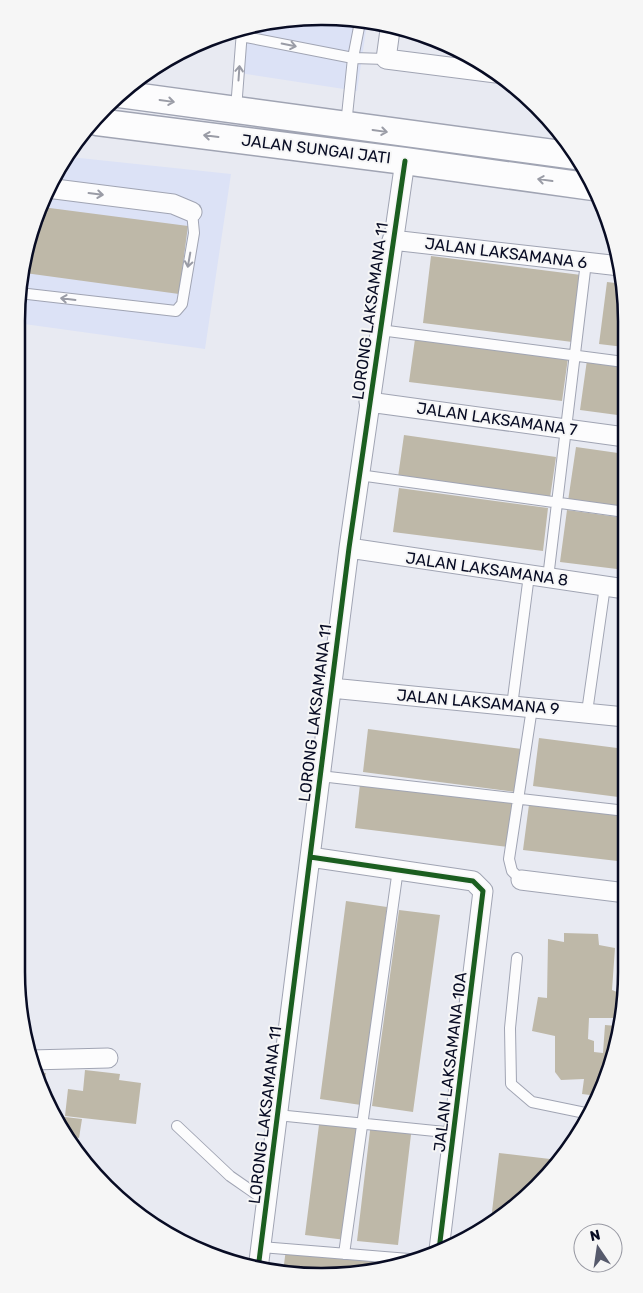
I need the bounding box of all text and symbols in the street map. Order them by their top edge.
one-way arrow [281,41,297,51]
one-way arrow [234,65,243,81]
one-way arrow [159,96,175,106]
one-way arrow [372,126,388,136]
street label: JALAN SUNGAI JATI [240,130,392,168]
one-way arrow [203,131,219,141]
one-way arrow [537,175,553,185]
one-way arrow [87,189,103,199]
street label: LORONG LAKSAMANA 11 [348,221,392,401]
street label: JALAN LAKSAMANA 6 [424,234,589,272]
one-way arrow [184,252,194,268]
one-way arrow [61,294,77,304]
street label: JALAN LAKSAMANA 7 [415,398,579,440]
street label: JALAN LAKSAMANA 8 [404,548,570,590]
street label: LORONG LAKSAMANA 11 [295,623,335,803]
street label: JALAN LAKSAMANA 9 [396,685,560,719]
street label: JALAN LAKSAMANA 10A [430,970,471,1153]
street label: LORONG LAKSAMANA 11 [245,1025,285,1205]
north arrow [573,1223,623,1273]
text: N [588,1226,602,1245]

